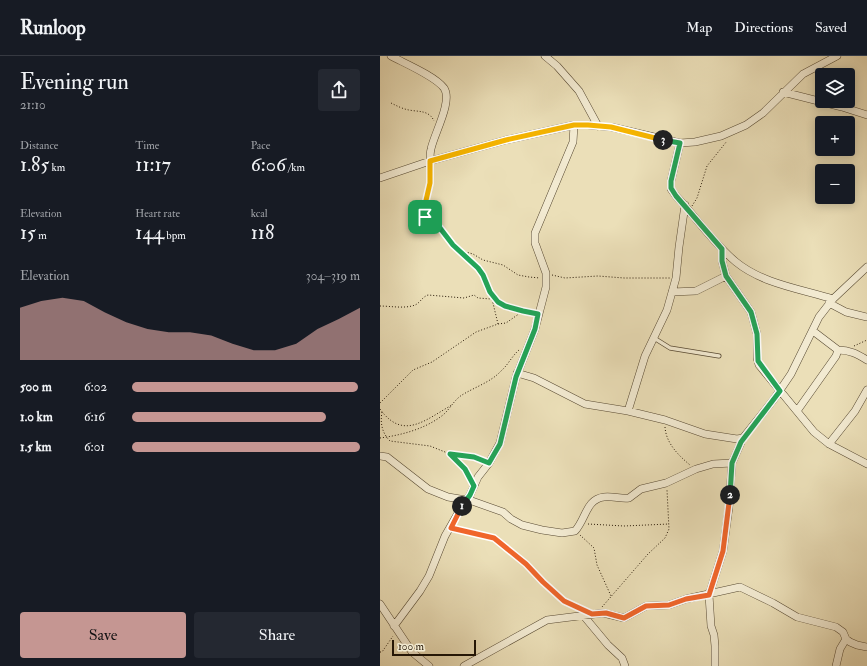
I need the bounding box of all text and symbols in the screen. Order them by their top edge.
text: Runloop [20,16,86,40]
text: Map [686,19,712,36]
text: Directions [734,19,793,36]
text: Saved [815,19,847,36]
text: Evening run [20,68,129,96]
map controls [815,68,855,204]
button: layers [815,68,855,108]
button: share [318,69,360,111]
text: 21:10 [20,97,46,113]
button: + [815,116,855,156]
pin: 3 [653,130,673,150]
text: 3 [661,133,665,146]
text: Distance [20,139,58,152]
text: Time [135,139,159,152]
text: Pace [251,139,270,152]
text: 1.85 [20,152,49,177]
text: 11:17 [135,152,171,177]
text: 6:06 [251,152,286,177]
text: km [49,161,65,174]
text: /km [286,161,305,174]
button: − [815,164,855,204]
pin [408,200,442,234]
icon: arrive [414,206,436,228]
text: Elevation [20,207,62,220]
text: Heart rate [135,207,180,220]
text: kcal [251,207,268,220]
text: 15 [20,220,36,245]
text: 144 [135,220,164,245]
text: 118 [251,220,274,245]
text: m [36,229,47,242]
text: bpm [164,229,186,242]
text: Elevation [20,268,70,284]
text: 304–319 m [306,268,360,284]
text: 500 m [20,379,52,395]
text: 6:02 [84,379,107,395]
text: 1.0 km [20,409,53,425]
text: 6:16 [84,409,105,425]
text: 1.5 km [20,439,52,455]
text: 6:01 [84,439,105,455]
pin: 2 [720,485,740,505]
text: 2 [727,488,733,501]
pin: 1 [452,496,472,516]
text: 1 [460,499,464,512]
button: Save [20,612,186,658]
button: Share [194,612,360,658]
scale bar [392,638,476,657]
text: 100 m [398,640,424,653]

